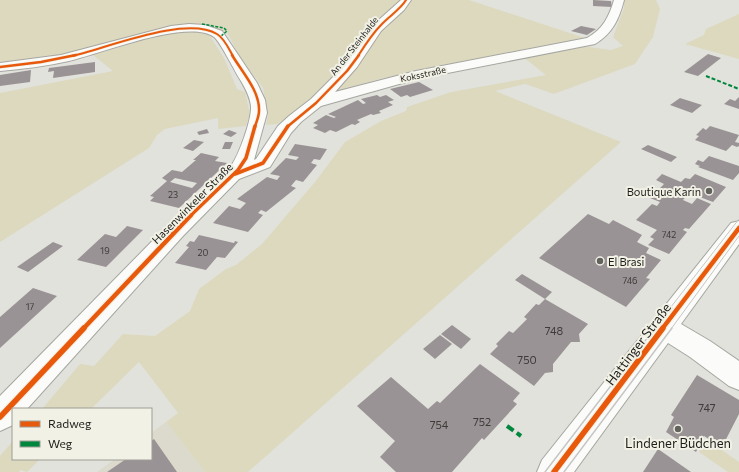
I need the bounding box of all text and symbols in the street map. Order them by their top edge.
street label: An der Steinhalde [328,14,380,78]
street label: Koksstraße [399,64,447,84]
street label: Hasenwinkeler Straße [149,160,235,246]
place label: Boutique Karin [627,185,701,198]
marker: Boutique Karin [704,186,714,196]
house number: 23 [168,189,178,200]
house number: 742 [662,229,676,240]
house number: 19 [100,245,110,256]
house number: 20 [198,247,209,258]
place label: El Brasi [608,255,645,268]
marker: El Brasi [595,256,605,266]
house number: 746 [622,275,638,286]
street label: Hattinger Straße [602,300,674,388]
house number: 17 [26,301,35,312]
house number: 748 [545,324,564,337]
house number: 750 [517,353,537,366]
house number: 747 [698,401,716,414]
legend [12,408,152,460]
house number: 752 [473,415,491,428]
text: Radweg [48,416,92,430]
house number: 754 [430,418,449,431]
marker: Lindener Büdchen [673,424,683,434]
place label: Lindener Büdchen [625,435,731,451]
text: Weg [48,436,73,450]

